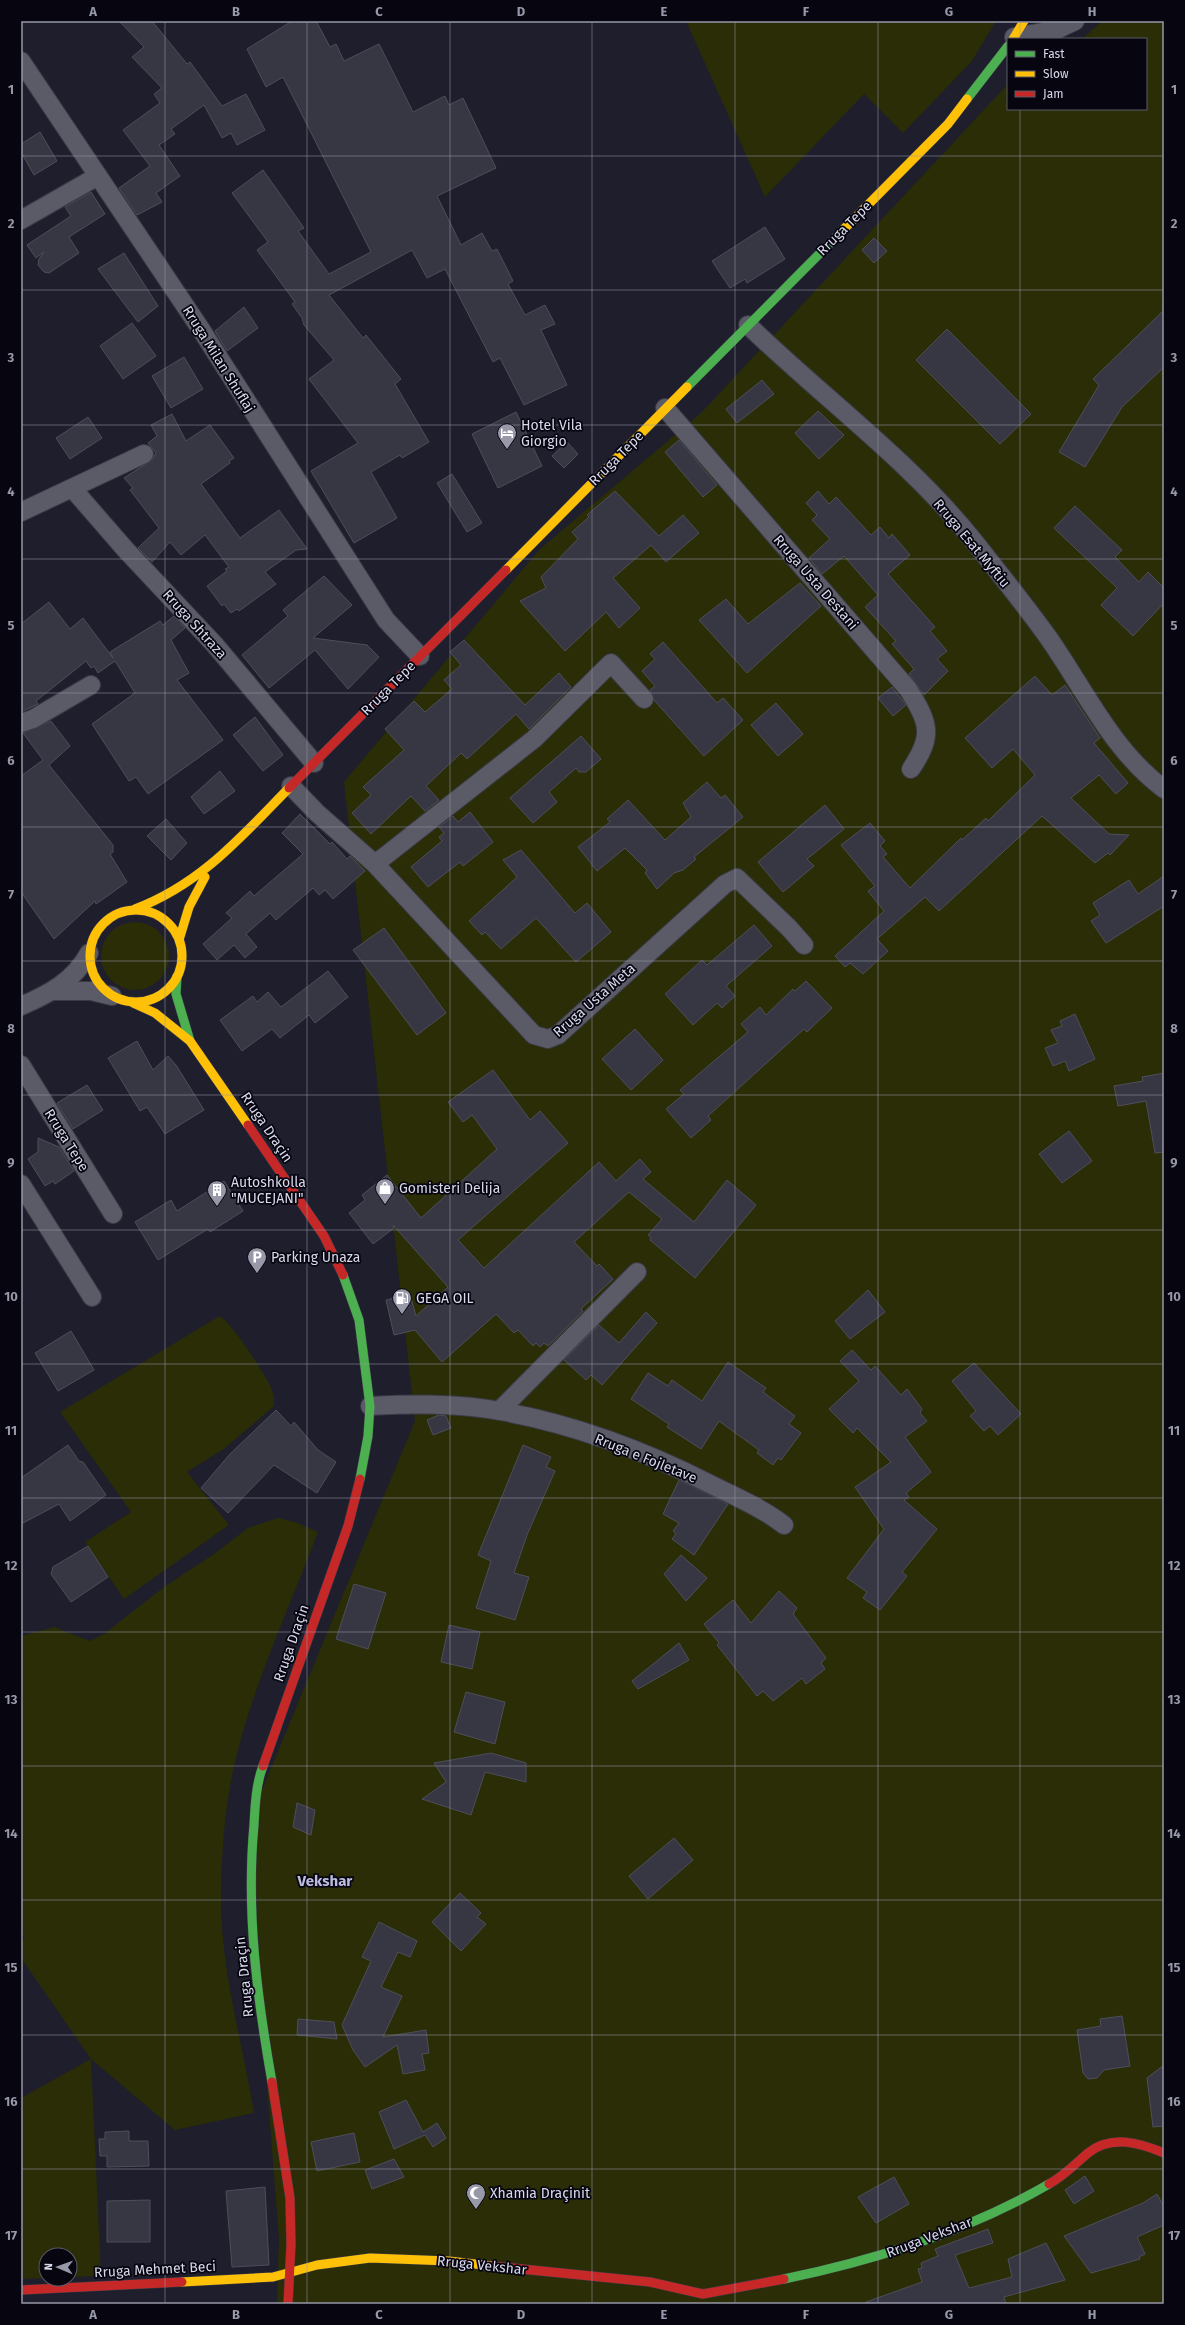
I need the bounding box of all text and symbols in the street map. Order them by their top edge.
text: A [88,4,97,19]
text: B [232,4,240,19]
text: C [375,4,383,19]
text: D [517,4,526,19]
text: E [661,4,668,19]
text: F [803,4,810,19]
text: G [945,4,953,19]
text: H [1088,4,1096,19]
legend [1007,38,1147,110]
text: Fast [1043,47,1065,61]
text: Slow [1043,67,1069,81]
text: 1 [8,82,14,97]
text: 1 [1171,82,1177,97]
text: Jam [1043,87,1063,101]
street label: Rruga Tepe [813,197,875,259]
text: 2 [8,216,15,231]
text: 2 [1171,216,1178,231]
street label: Rruga Milan Shuflaj [179,303,258,416]
text: 3 [7,350,15,365]
text: 3 [1170,350,1178,365]
place label: Hotel Vila Giorgio [521,417,582,450]
hotel icon: Hotel Vila Giorgio [496,422,518,450]
street label: Rruga Tepe [585,427,647,489]
text: 4 [7,484,15,499]
text: 4 [1170,484,1178,499]
street label: Rruga Esat Myftiu [930,496,1014,591]
street label: Rruga Usta Destani [770,531,861,633]
street label: Rruga Shtraza [159,586,230,662]
text: 5 [8,618,15,633]
text: 5 [1171,618,1178,633]
street label: Rruga Tepe [357,657,419,719]
text: 6 [7,753,15,768]
text: 6 [1170,753,1178,768]
text: 7 [8,887,14,902]
text: 7 [1171,887,1177,902]
street label: Rruga Usta Meta [550,960,639,1041]
text: 8 [7,1021,15,1036]
text: 8 [1170,1021,1178,1036]
street label: Rruga Draçin [237,1089,296,1166]
street label: Rruga Tepe [41,1106,92,1175]
text: 9 [7,1155,15,1170]
text: 9 [1170,1155,1178,1170]
place label: Autoshkolla "MUCEJANI" [231,1174,306,1207]
shop icon: Gomisteri Delija [374,1177,396,1205]
building icon: Autoshkolla "MUCEJANI" [206,1179,228,1207]
place label: Gomisteri Delija [399,1180,500,1197]
parking icon: Parking Unaza [246,1246,268,1274]
place label: Parking Unaza [271,1249,360,1266]
fuel station icon: GEGA OIL [391,1287,413,1315]
text: 10 [4,1289,18,1304]
text: 10 [1167,1289,1181,1304]
place label: GEGA OIL [416,1290,474,1307]
text: 11 [5,1423,17,1438]
text: 11 [1168,1423,1180,1438]
street label: Rruga e Fojletave [592,1430,699,1487]
text: 12 [5,1558,18,1573]
text: 12 [1168,1558,1181,1573]
street label: Rruga Draçin [270,1602,313,1684]
text: 13 [5,1692,18,1707]
text: 13 [1168,1692,1181,1707]
text: 14 [4,1826,18,1841]
text: 14 [1167,1826,1181,1841]
district label: Vekshar [297,1872,353,1890]
street label: Rruga Draçin [232,1936,257,2018]
text: 15 [4,1960,18,1975]
text: 15 [1167,1960,1181,1975]
text: 16 [4,2094,18,2109]
text: 16 [1167,2094,1181,2109]
mosque icon: Xhamia Draçinit [465,2182,487,2210]
place label: Xhamia Draçinit [490,2185,591,2202]
street label: Rruga Vekshar [884,2213,975,2262]
text: 17 [5,2228,17,2243]
text: 17 [1168,2228,1180,2243]
north arrow [38,2247,78,2287]
street label: Rruga Vekshar [436,2252,528,2279]
street label: Rruga Mehmet Beci [94,2258,217,2281]
text: N [42,2263,55,2271]
text: A [88,2307,97,2322]
text: B [232,2307,240,2322]
text: C [375,2307,383,2322]
text: D [517,2307,526,2322]
text: E [661,2307,668,2322]
text: F [803,2307,810,2322]
text: G [945,2307,953,2322]
text: H [1088,2307,1096,2322]

